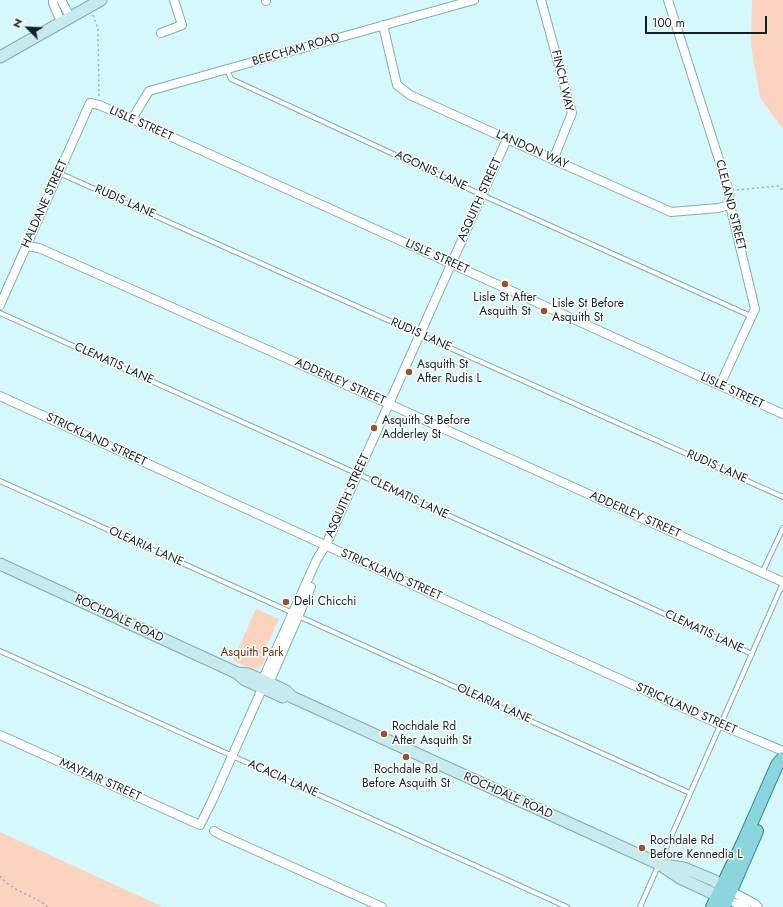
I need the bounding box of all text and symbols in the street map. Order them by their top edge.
north arrow [8,8,48,48]
scale bar [647,8,769,34]
text: 100 m [652,14,685,32]
text: N [8,16,26,30]
street label: BEECHAM ROAD [251,31,341,69]
street label: FINCH WAY [548,49,576,113]
street label: LISLE STREET [107,104,175,144]
street label: LANDON WAY [493,128,571,172]
street label: AGONIS LANE [392,148,470,194]
street label: ASQUITH STREET [455,156,505,244]
street label: HALDANE STREET [19,158,71,250]
street label: CLELAND STREET [712,158,748,252]
street label: RUDIS LANE [92,182,158,222]
street label: LISLE STREET [403,237,471,277]
marker: Lisle St After Asquith St [500,279,510,289]
place label: Lisle St After Asquith St [473,291,537,319]
place label: Lisle St Before Asquith St [552,297,624,325]
marker: Lisle St Before Asquith St [539,306,549,316]
street label: RUDIS LANE [388,315,454,355]
street label: CLEMATIS LANE [72,340,156,388]
street label: ADDERLEY STREET [293,356,387,408]
place label: Asquith St After Rudis L [417,358,482,386]
marker: Asquith St After Rudis L [404,367,414,377]
street label: LISLE STREET [698,370,766,412]
street label: STRICKLAND STREET [43,410,149,470]
place label: Asquith St Before Adderley St [382,414,470,442]
marker: Asquith St Before Adderley St [369,423,379,433]
street label: RUDIS LANE [684,447,750,487]
street label: ASQUITH STREET [323,452,373,540]
street label: CLEMATIS LANE [367,473,451,523]
street label: ADDERLEY STREET [588,489,682,541]
street label: OLEARIA LANE [106,524,186,570]
street label: STRICKLAND STREET [338,546,444,604]
street label: ROCHDALE ROAD [72,592,166,646]
place label: Deli Chicchi [294,595,356,609]
marker: Deli Chicchi [281,597,291,607]
street label: CLEMATIS LANE [662,607,746,657]
park label: Asquith Park [220,646,284,660]
street label: STRICKLAND STREET [633,680,739,738]
street label: OLEARIA LANE [454,681,534,727]
place label: Rochdale Rd After Asquith St [392,720,471,748]
marker: Rochdale Rd After Asquith St [379,729,389,739]
marker: Rochdale Rd Before Asquith St [401,752,411,762]
street label: MAYFAIR STREET [57,756,143,804]
street label: ACACIA LANE [246,757,320,801]
place label: Rochdale Rd Before Asquith St [362,763,450,791]
street label: ROCHDALE ROAD [461,770,555,822]
place label: Rochdale Rd Before Kennedia L [650,834,743,862]
marker: Rochdale Rd Before Kennedia L [637,843,647,853]

